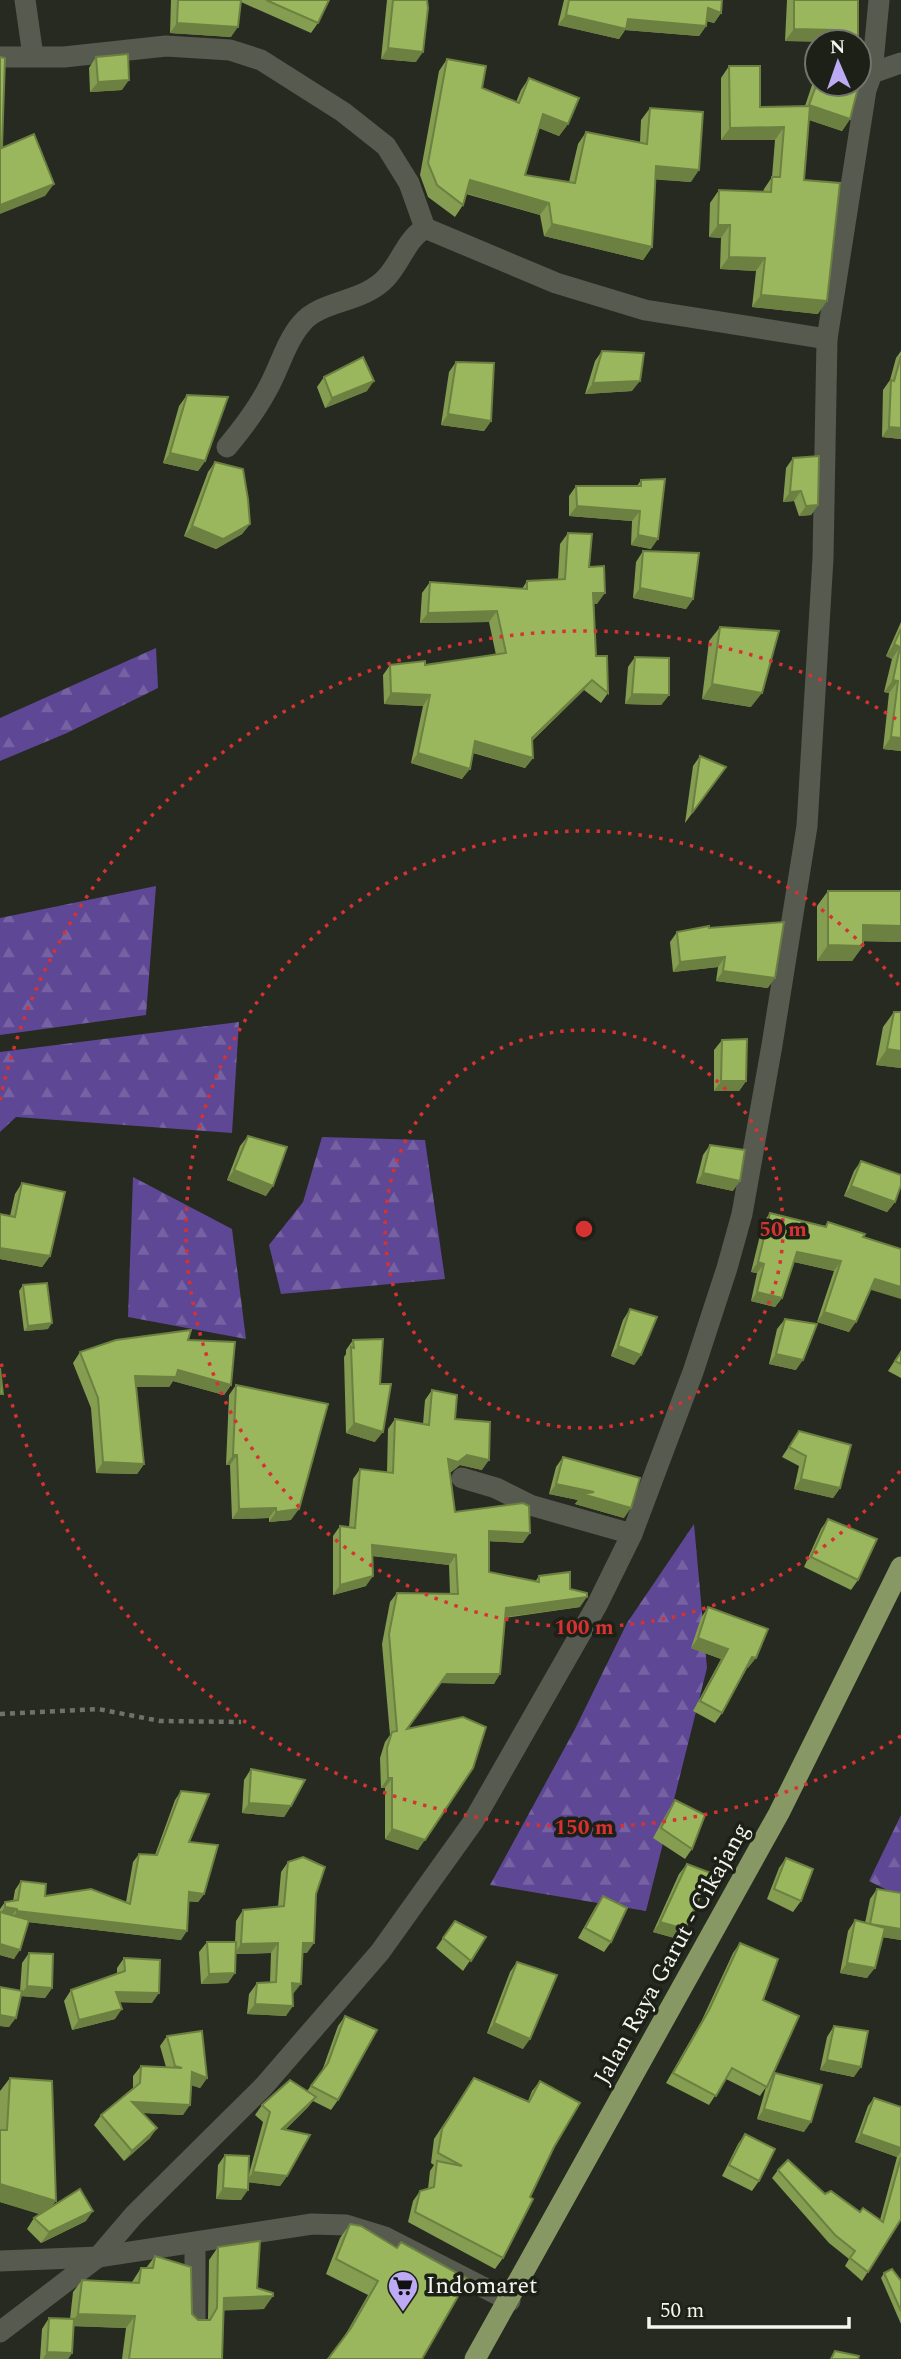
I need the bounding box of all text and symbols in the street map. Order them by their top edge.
north arrow [803,28,873,98]
text: N [829,33,846,62]
text: 50 m [759,1214,807,1246]
centre of rings [572,1217,596,1241]
text: 100 m [554,1612,614,1644]
text: 150 m [554,1812,614,1844]
street label: Jalan Raya Garut - Cikajang [585,1816,759,2092]
place label: Indomaret [426,2268,538,2304]
supermarket icon: Indomaret [386,2269,420,2313]
scale bar [649,2286,848,2330]
text: 50 m [660,2295,704,2327]

